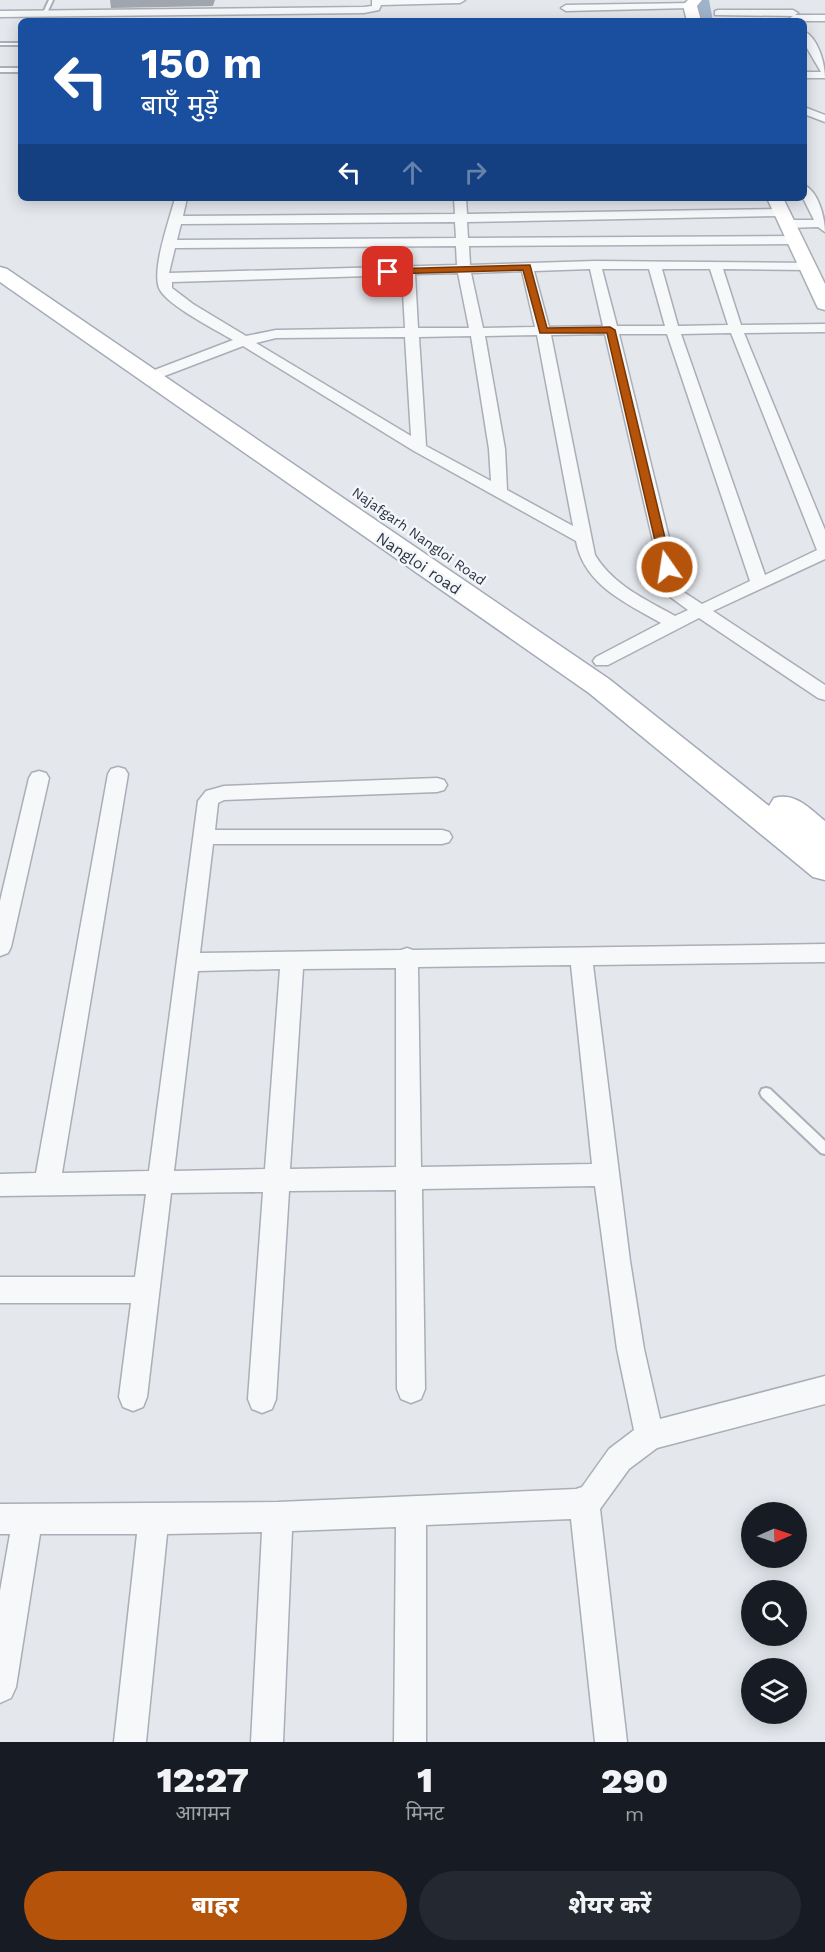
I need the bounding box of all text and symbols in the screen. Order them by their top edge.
text: 150 m [141,39,262,88]
icon: left [42,42,120,120]
text: बाएँ मुड़ें [141,89,218,121]
icon: left [333,156,366,189]
icon: ahead [396,156,429,189]
icon: right [459,156,492,189]
pin [362,246,413,297]
icon: arrive [371,255,404,288]
street label: Najafgarh Nangloi Road [349,484,489,588]
street label: Nangloi road [373,528,465,599]
position arrow [635,535,699,599]
north arrow [741,1502,807,1568]
map controls [741,1502,807,1724]
button: search [741,1580,807,1646]
button: layers [741,1658,807,1724]
text: 12:27 [157,1759,249,1801]
text: 1 [417,1759,433,1801]
text: 290 [601,1760,668,1802]
text: आगमन [176,1801,230,1825]
text: मिनट [406,1801,444,1825]
text: m [625,1802,644,1826]
button: बाहर [24,1871,407,1940]
button: शेयर करें [419,1871,801,1940]

